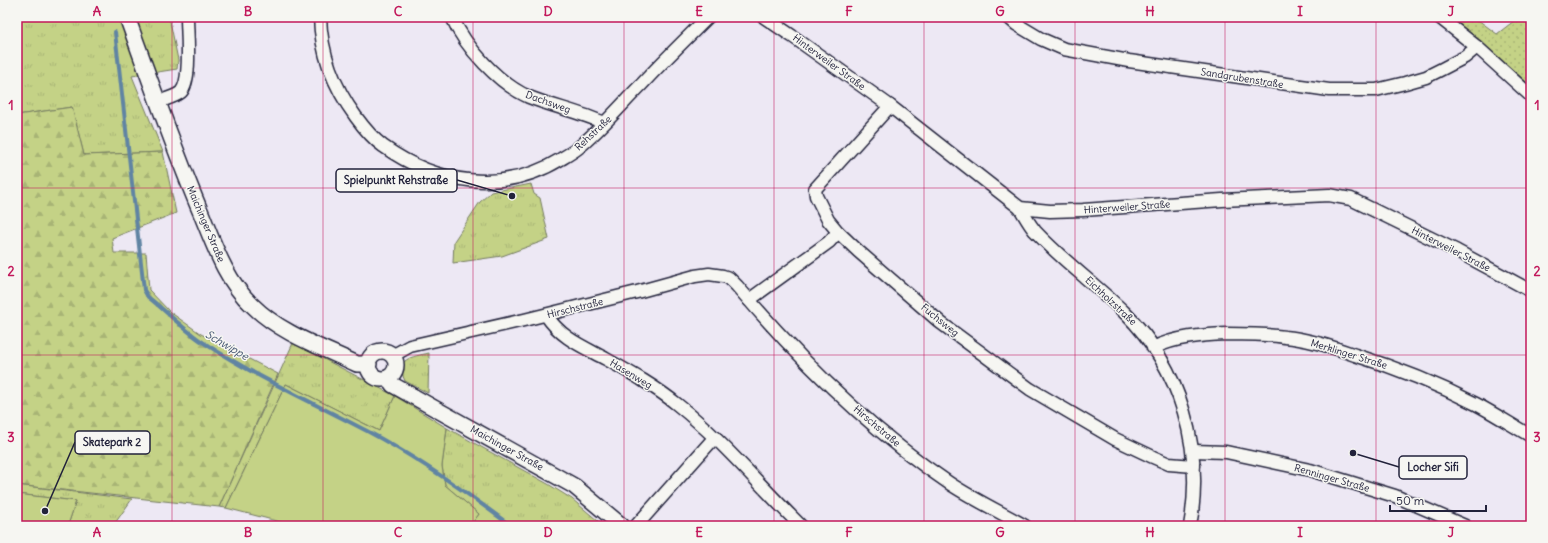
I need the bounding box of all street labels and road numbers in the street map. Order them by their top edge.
street label: Hinterweiler Straße [790,31,868,93]
street label: Sandgrubenstraße [1200,65,1284,91]
street label: Dachsweg [524,88,572,116]
street label: Rehstraße [572,113,614,153]
street label: Maichinger Straße [184,184,228,264]
street label: Hinterweiler Straße [1083,197,1171,217]
street label: Hinterweiler Straße [1409,224,1493,274]
street label: Eichholzstraße [1082,274,1140,328]
street label: Hirschstraße [546,295,604,321]
street label: Fuchsweg [918,301,962,339]
street label: Merklinger Straße [1309,336,1389,372]
street label: Hasenweg [607,356,655,392]
street label: Hirschstraße [851,403,903,449]
street label: Maichinger Straße [468,423,546,473]
street label: Renninger Straße [1293,461,1371,495]

